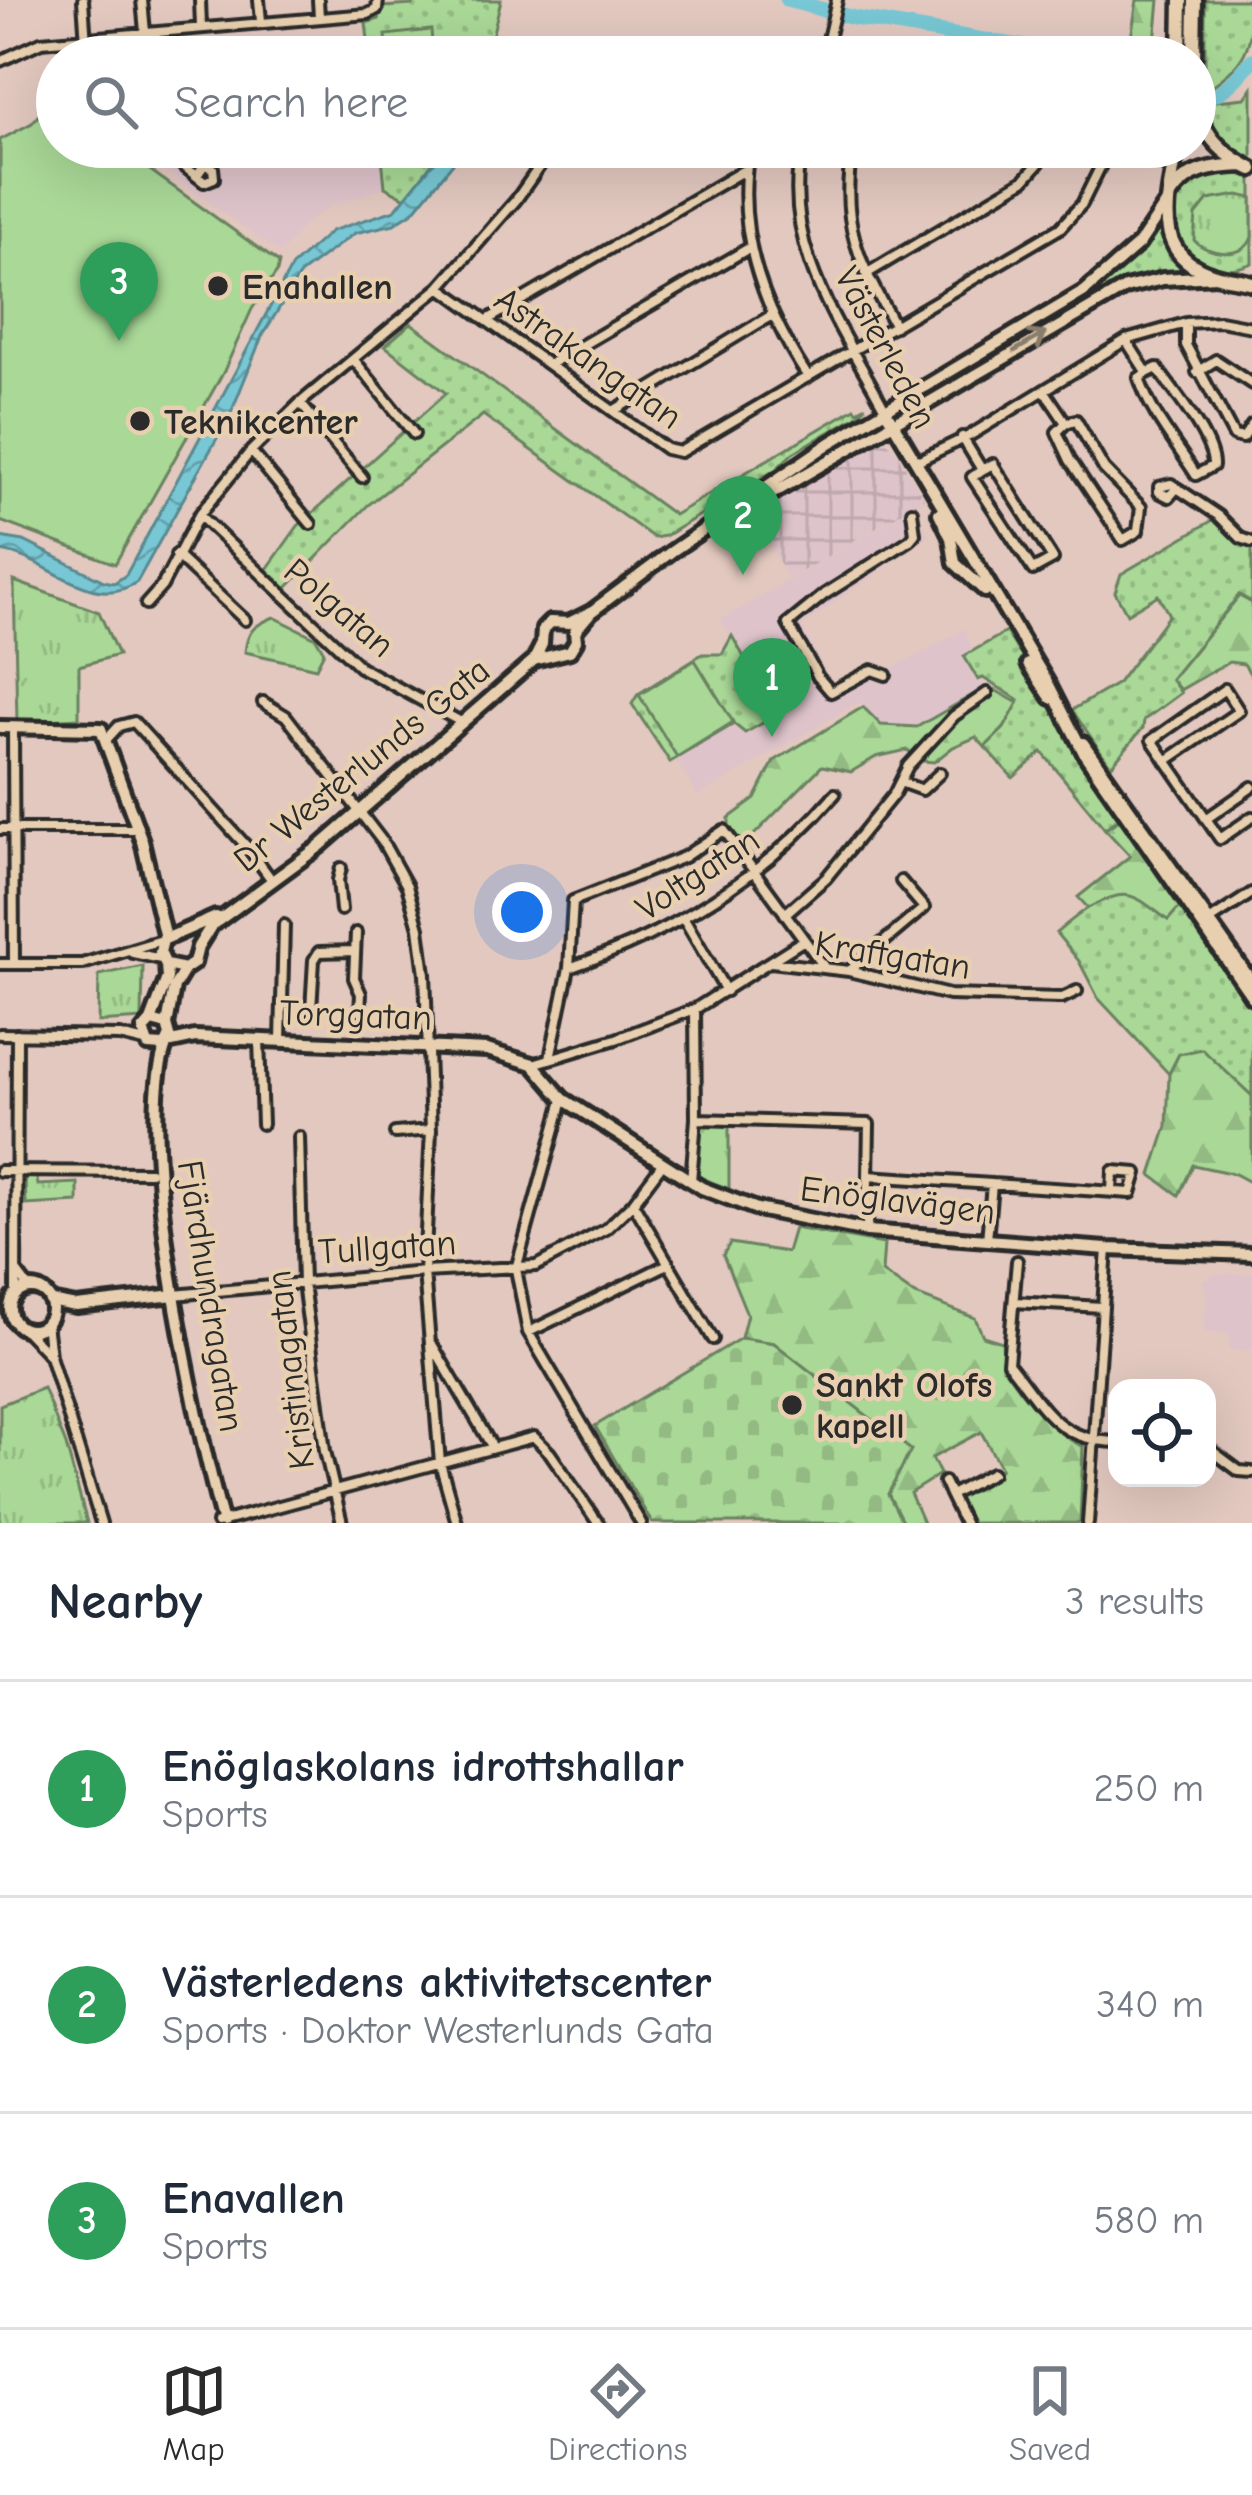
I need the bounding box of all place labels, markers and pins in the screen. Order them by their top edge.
pin: 3 [80,242,158,341]
place label: Enahallen [242,267,393,308]
marker: Enahallen [205,273,231,299]
place label: Teknikcenter [164,402,358,443]
marker: Teknikcenter [127,408,153,434]
pin: 2 [704,476,782,575]
pin: 1 [733,638,811,737]
place label: Sankt Olofs kapell [816,1365,992,1447]
marker: Sankt Olofs kapell [779,1392,805,1418]

